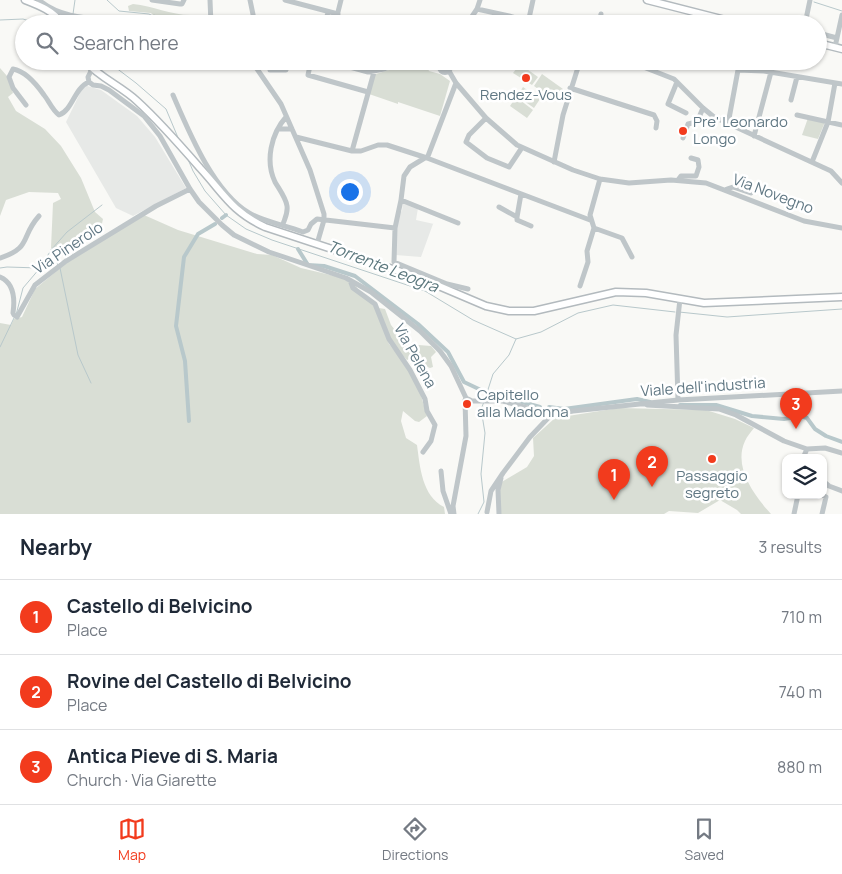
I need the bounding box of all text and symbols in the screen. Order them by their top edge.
search box [15,15,827,70]
icon: search [33,29,61,57]
text: Search here [73,30,179,56]
marker: Rendez-Vous [520,72,532,84]
place label: Rendez-Vous [480,84,572,105]
place label: Pre' Leonardo Longo [693,111,788,149]
marker: Pre' Leonardo Longo [677,125,689,137]
street label: Via Novegno [730,168,817,219]
your location [337,179,363,205]
street label: Via Pinerolo [29,216,107,279]
water label: Torrente Leogra [324,235,443,298]
street label: Via Pelena [389,320,442,392]
street label: Viale dell'industria [640,372,766,401]
place label: Capitello alla Madonna [477,384,569,422]
pin: 3 [780,388,812,429]
marker: Capitello alla Madonna [461,398,473,410]
pin: 2 [636,446,668,487]
marker: Passaggio segreto [706,453,718,465]
map controls [782,454,827,499]
button: layers [782,454,827,499]
pin: 1 [598,459,630,500]
place label: Passaggio segreto [676,465,748,503]
text: Nearby [20,533,92,561]
text: 3 results [759,536,822,558]
text: Castello di Belvicino [67,593,253,619]
text: 1 [32,606,40,628]
text: 710 m [781,606,822,628]
text: Place [67,619,107,641]
text: Rovine del Castello di Belvicino [67,668,352,694]
text: 2 [31,681,41,703]
text: 740 m [779,681,822,703]
text: Place [67,694,107,716]
text: Antica Pieve di S. Maria [67,743,278,769]
text: 3 [31,756,41,778]
text: 880 m [777,756,822,778]
text: Church · Via Giarette [67,769,217,791]
tab: Map [118,815,146,864]
tab: Directions [382,815,448,864]
tab: Saved [685,815,724,864]

